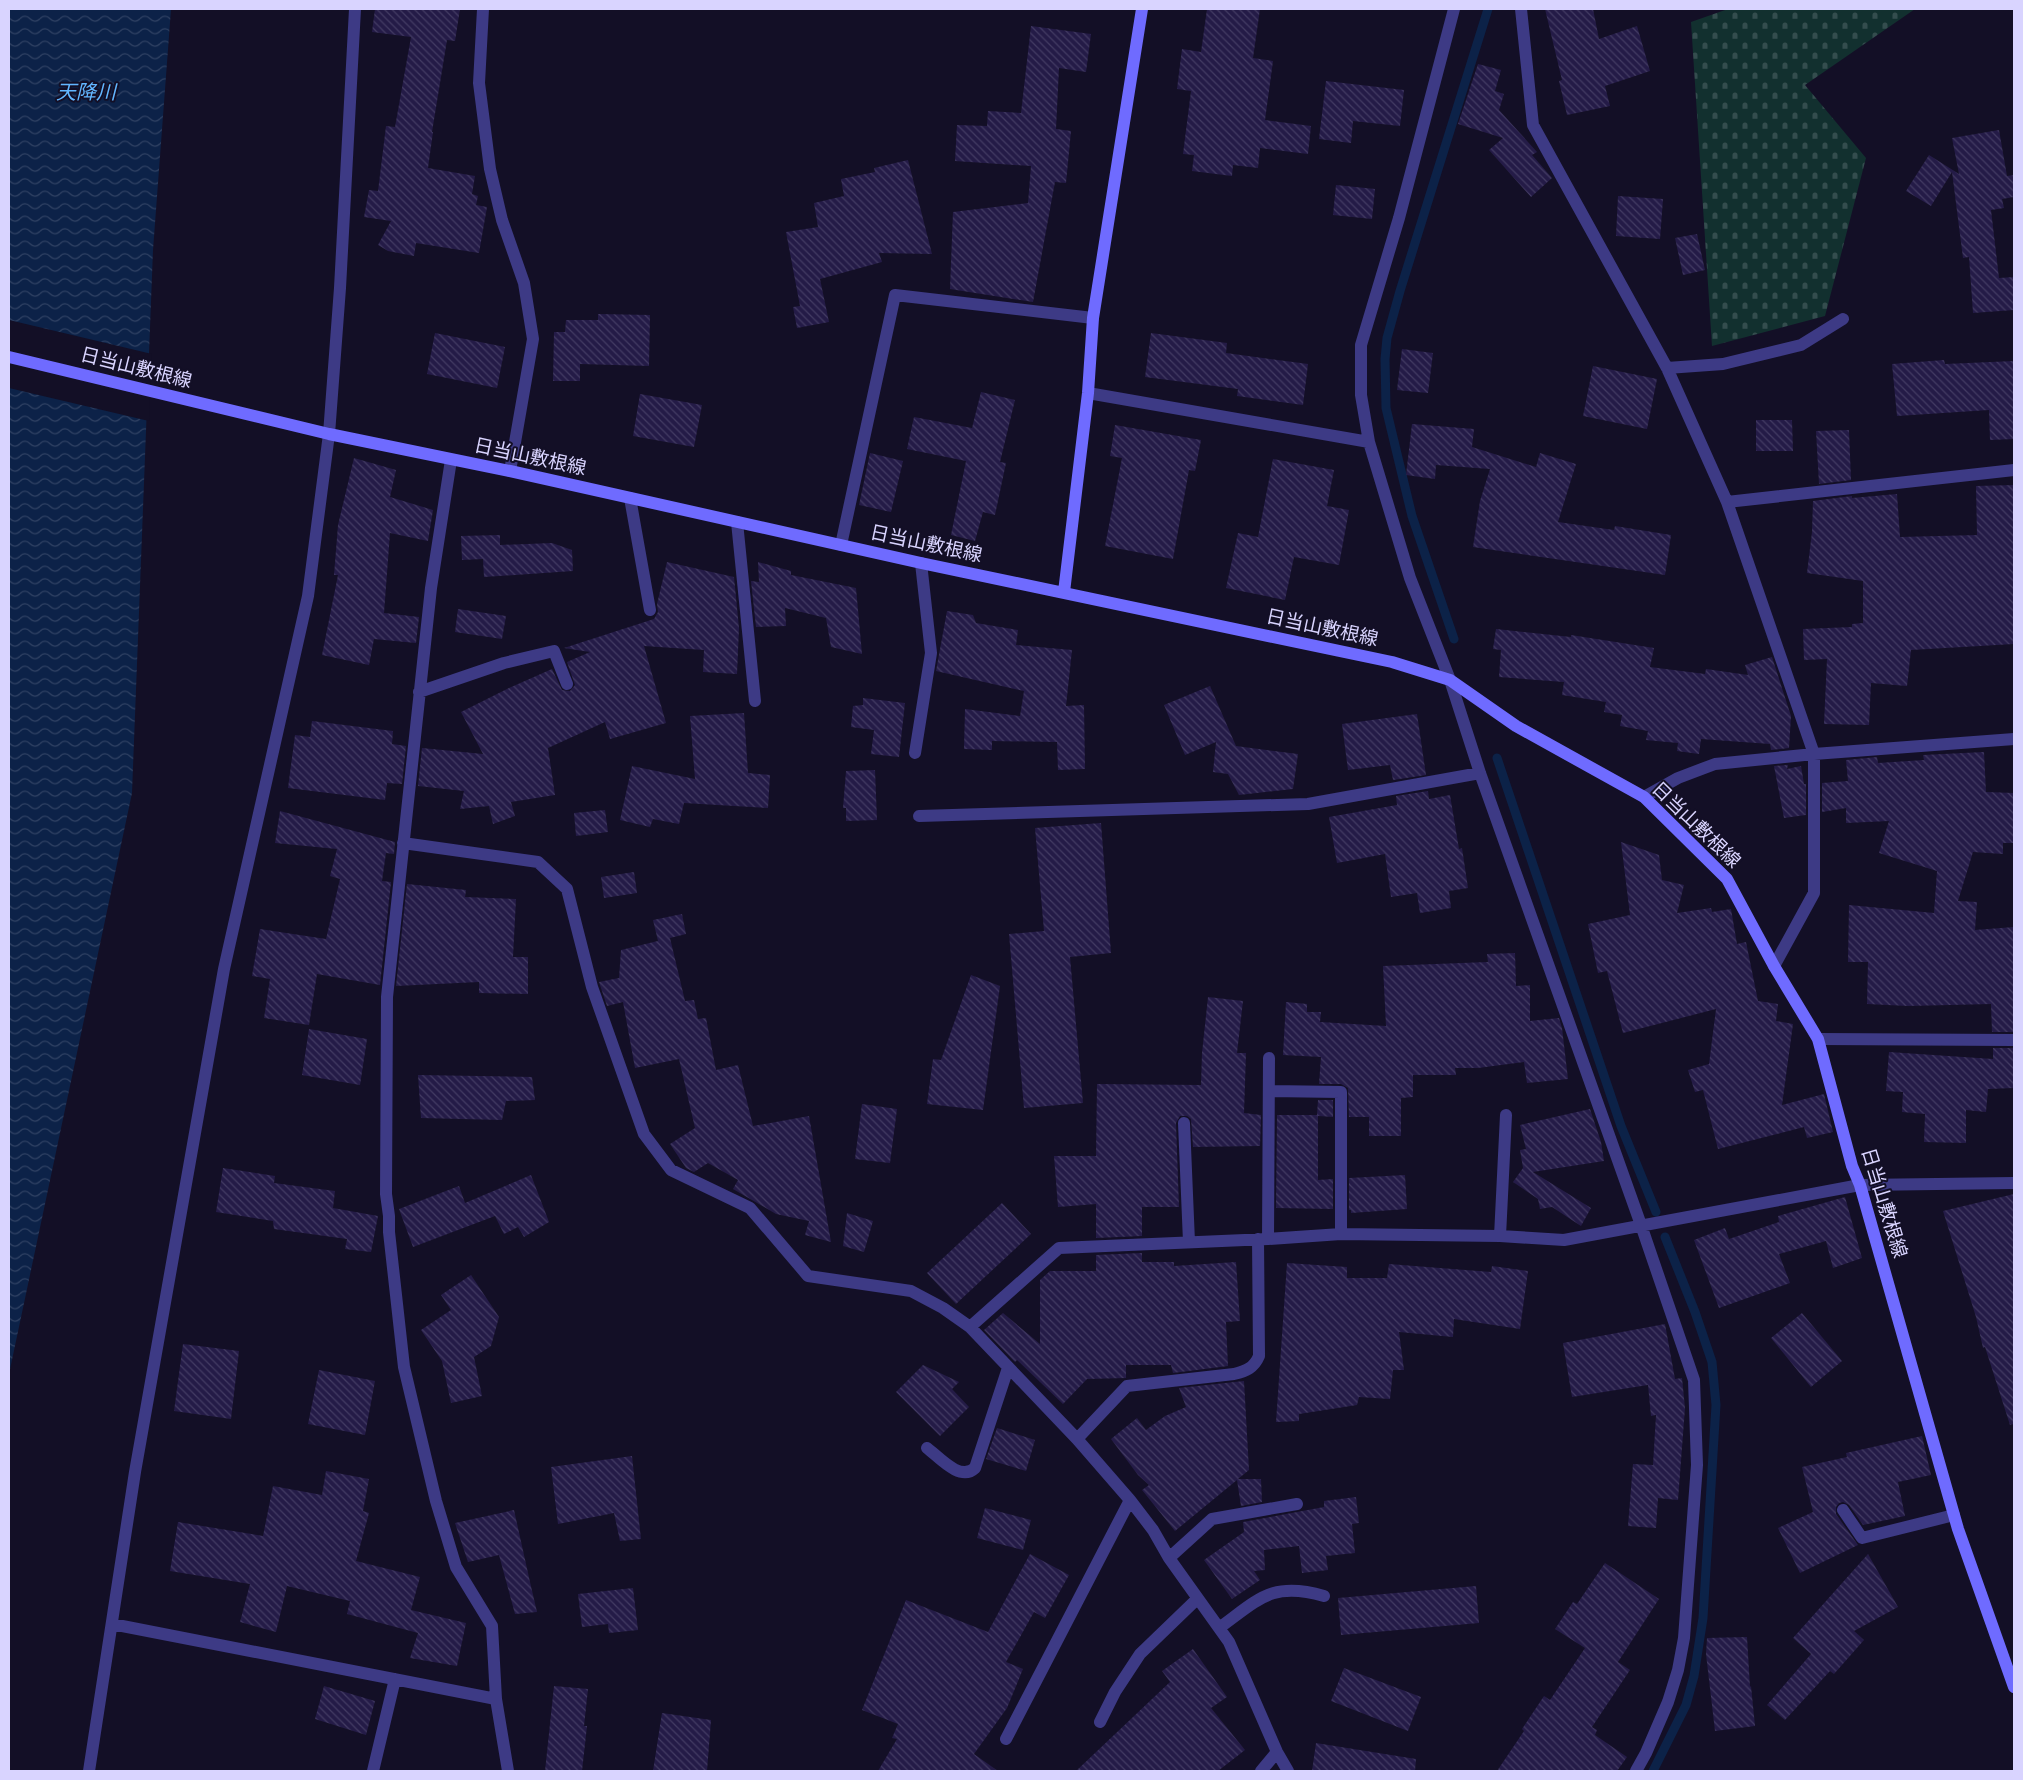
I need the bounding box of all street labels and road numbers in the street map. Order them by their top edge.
street label: 日当山敷根線 [78,343,194,393]
street label: 日当山敷根線 [472,433,588,481]
street label: 日当山敷根線 [868,520,984,568]
street label: 日当山敷根線 [1264,604,1380,652]
street label: 日当山敷根線 [1647,777,1745,873]
street label: 日当山敷根線 [1856,1145,1912,1261]

